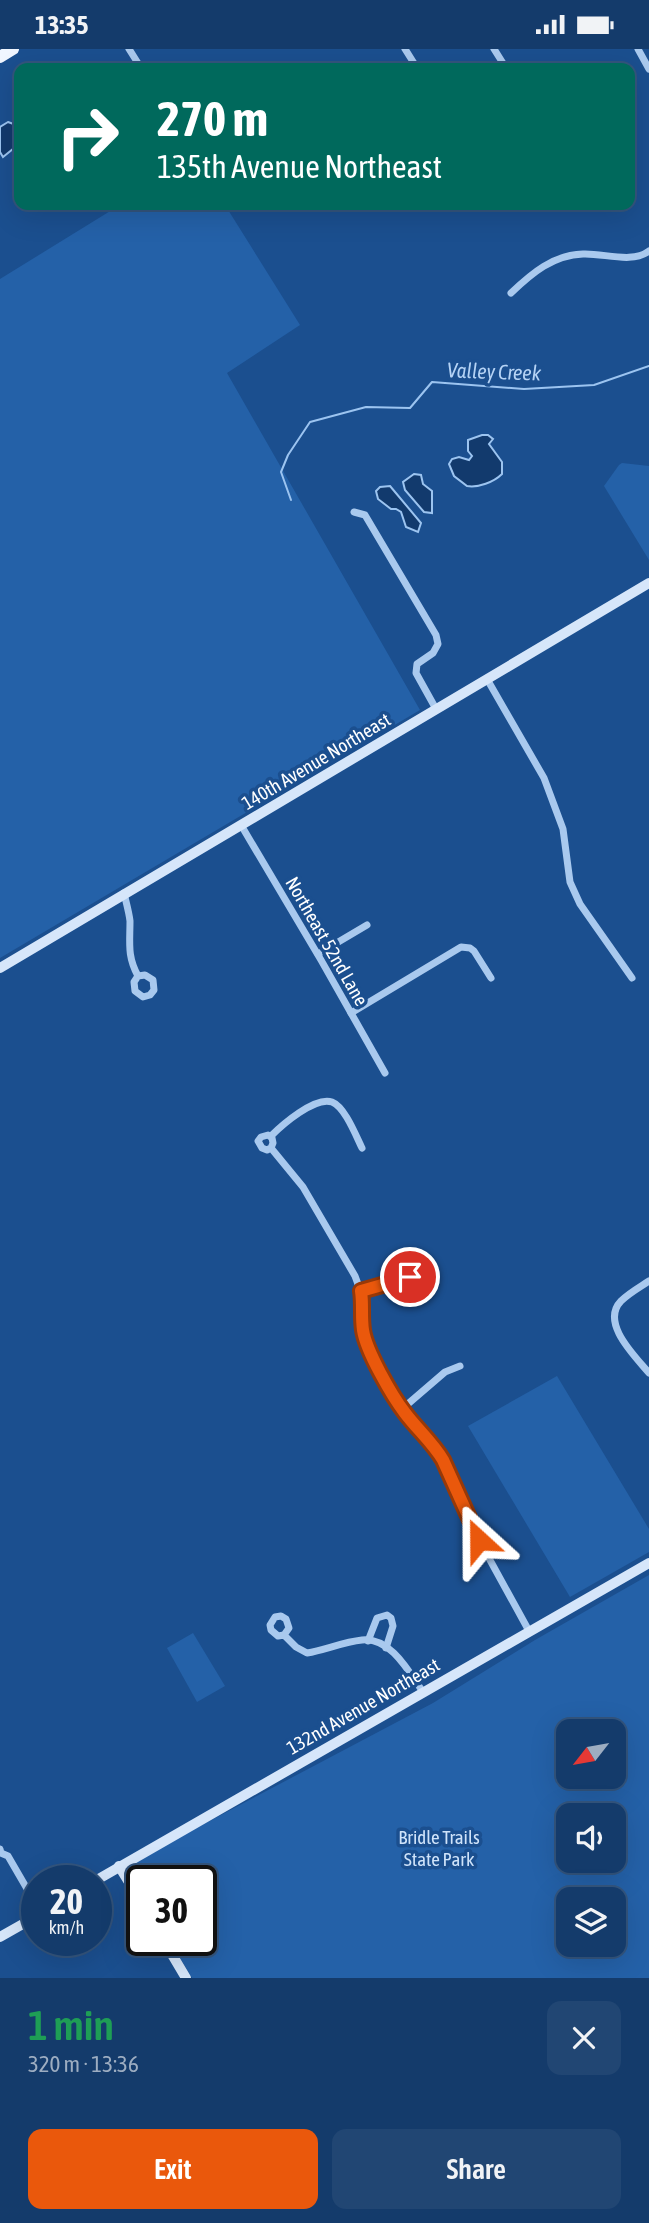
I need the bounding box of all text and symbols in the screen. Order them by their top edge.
text: 13:35 [35,10,89,40]
text: 270 m [157,90,268,146]
icon: right [42,91,133,182]
text: 135th Avenue Northeast [157,148,442,185]
water label: Valley Creek [447,357,542,385]
street label: 140th Avenue Northeast [238,708,394,814]
street label: Northeast 52nd Lane [281,873,373,1009]
pin [380,1247,440,1307]
icon: arrive [391,1258,429,1296]
position arrow [442,1503,516,1577]
street label: 132nd Avenue Northeast [283,1653,443,1759]
north arrow [556,1719,626,1789]
map controls [556,1719,626,1957]
button: sound [556,1803,626,1873]
park label: Bridle Trails State Park [398,1826,480,1870]
speed limit sign: 30 [126,1865,217,1956]
text: 20 [50,1881,83,1921]
button: layers [556,1887,626,1957]
text: km/h [49,1917,84,1938]
text: 1 min [28,2001,114,2049]
button: close [547,2001,621,2075]
text: 320 m · 13:36 [28,2051,139,2077]
button: Exit [28,2129,318,2209]
button: Share [332,2129,621,2209]

